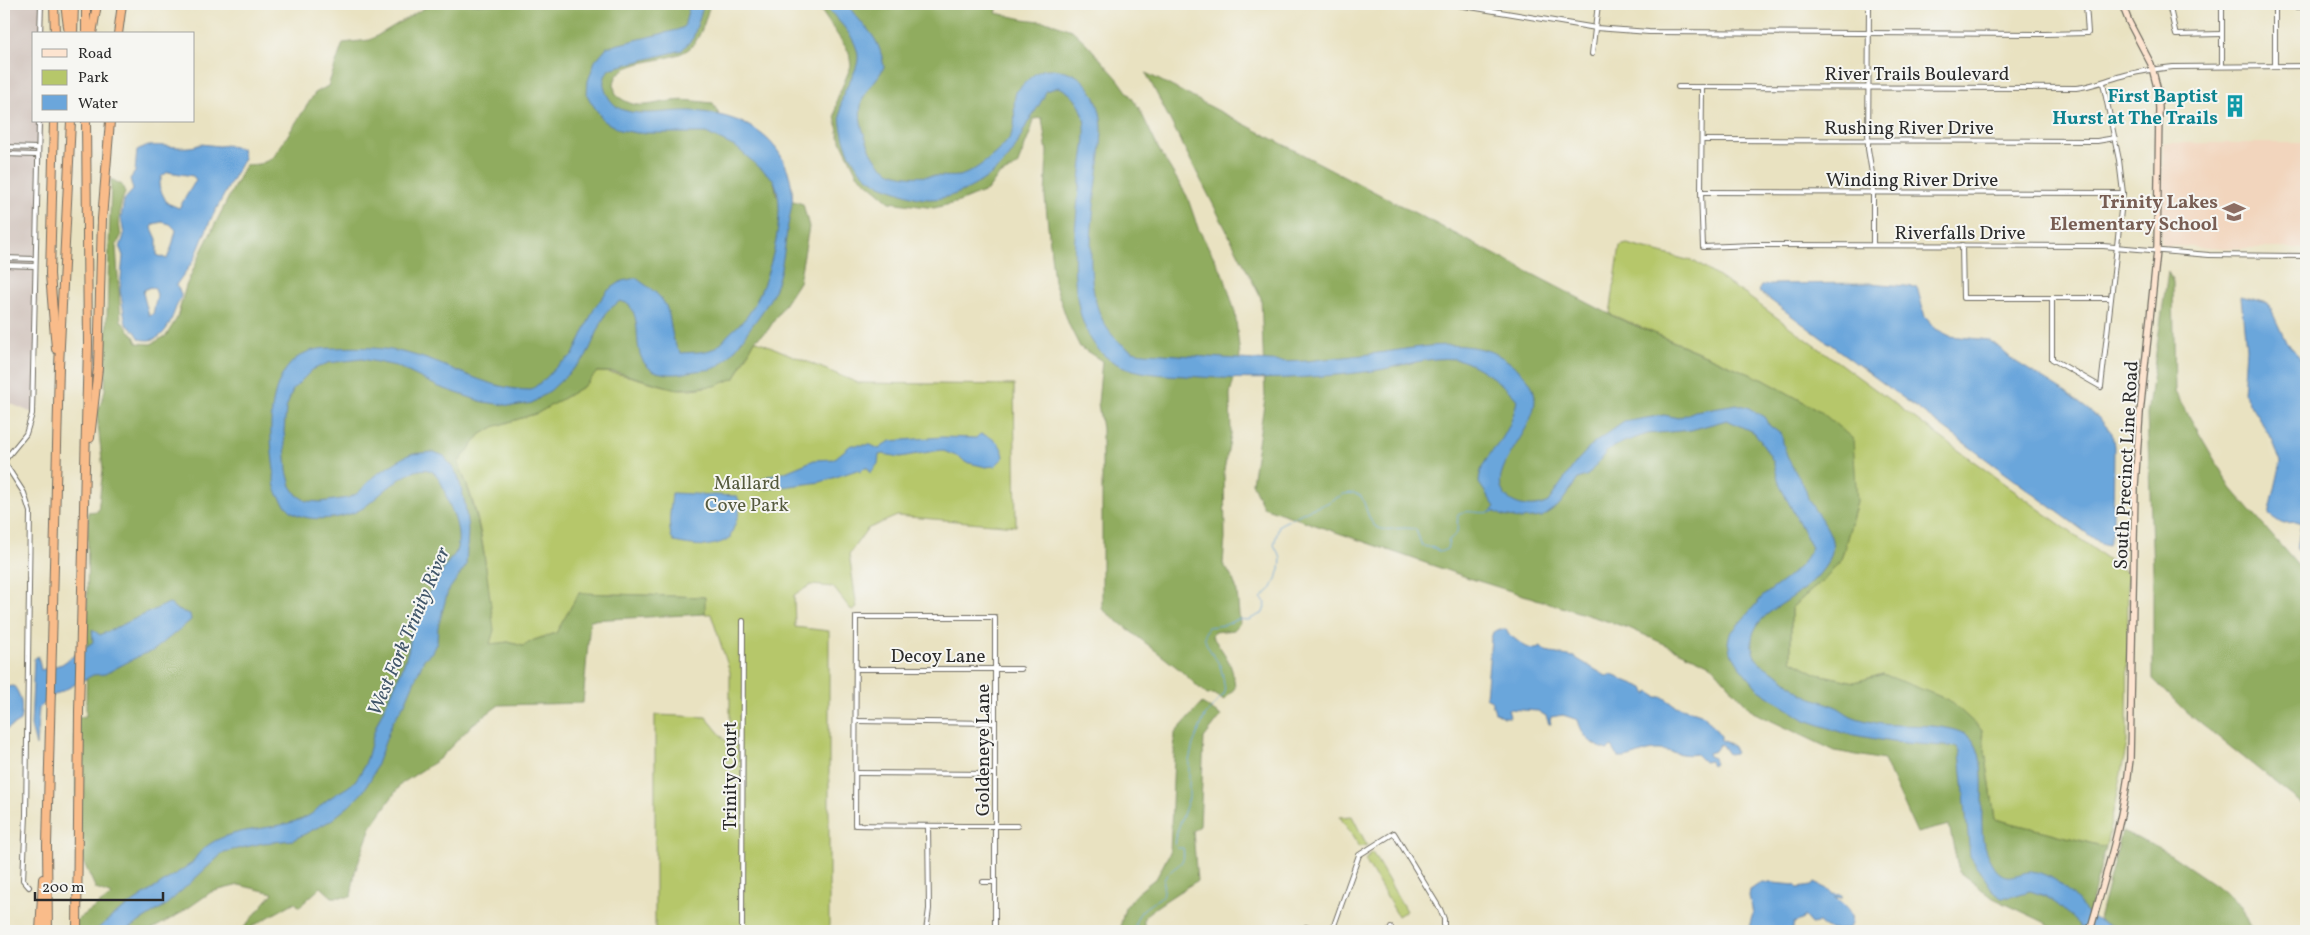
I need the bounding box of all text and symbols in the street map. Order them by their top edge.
legend [32,32,195,122]
text: Road [78,44,112,65]
street label: River Trails Boulevard [1824,62,2010,88]
text: Park [78,68,109,89]
place label: First Baptist Hurst at The Trails [2052,84,2218,132]
building icon: First Baptist Hurst at The Trails [2222,93,2248,119]
text: Water [78,94,118,115]
street label: Rushing River Drive [1824,116,1994,142]
street label: Winding River Drive [1826,168,1998,194]
place label: Trinity Lakes Elementary School [2050,190,2218,238]
school or university icon: Trinity Lakes Elementary School [2221,199,2247,225]
street label: Riverfalls Drive [1894,221,2026,247]
street label: South Precinct Line Road [2109,360,2145,570]
park label: Mallard Cove Park [705,471,789,519]
water label: West Fork Trinity River [362,543,458,721]
street label: Decoy Lane [890,644,986,670]
street label: Goldeneye Lane [971,684,997,816]
street label: Trinity Court [718,721,744,831]
scale bar [35,870,162,902]
text: 200 m [42,878,85,899]

